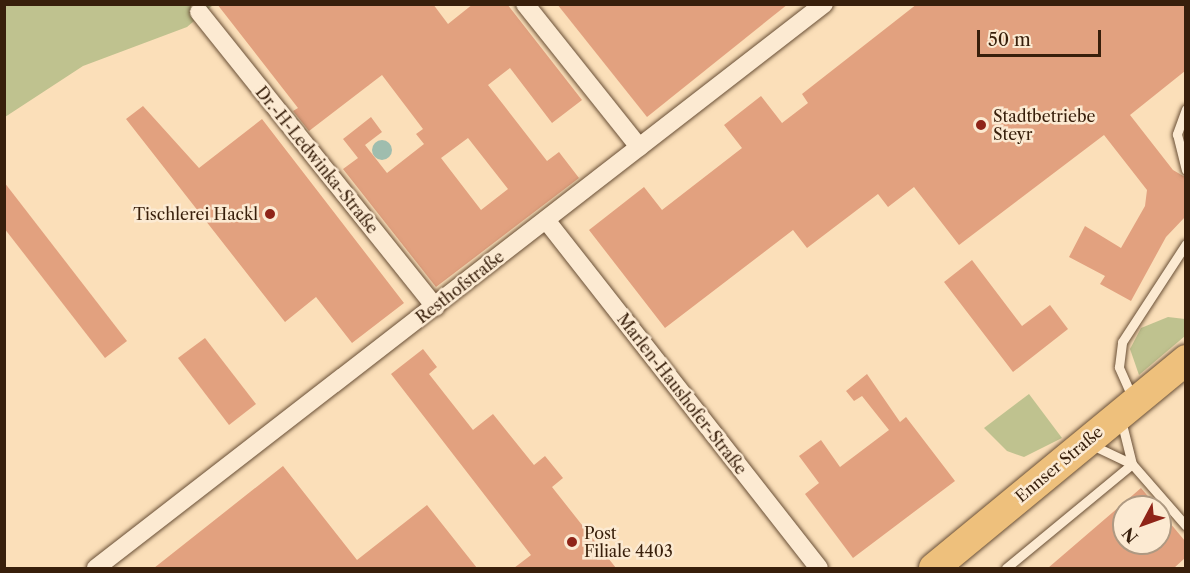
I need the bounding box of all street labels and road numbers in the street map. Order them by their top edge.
street label: Dr.-H-Ledwinka-Straße [252,83,382,237]
street label: Resthofstraße [412,247,508,327]
street label: Marlen-Haushofer-Straße [613,310,751,478]
street label: Ennser Straße [1011,422,1107,506]

